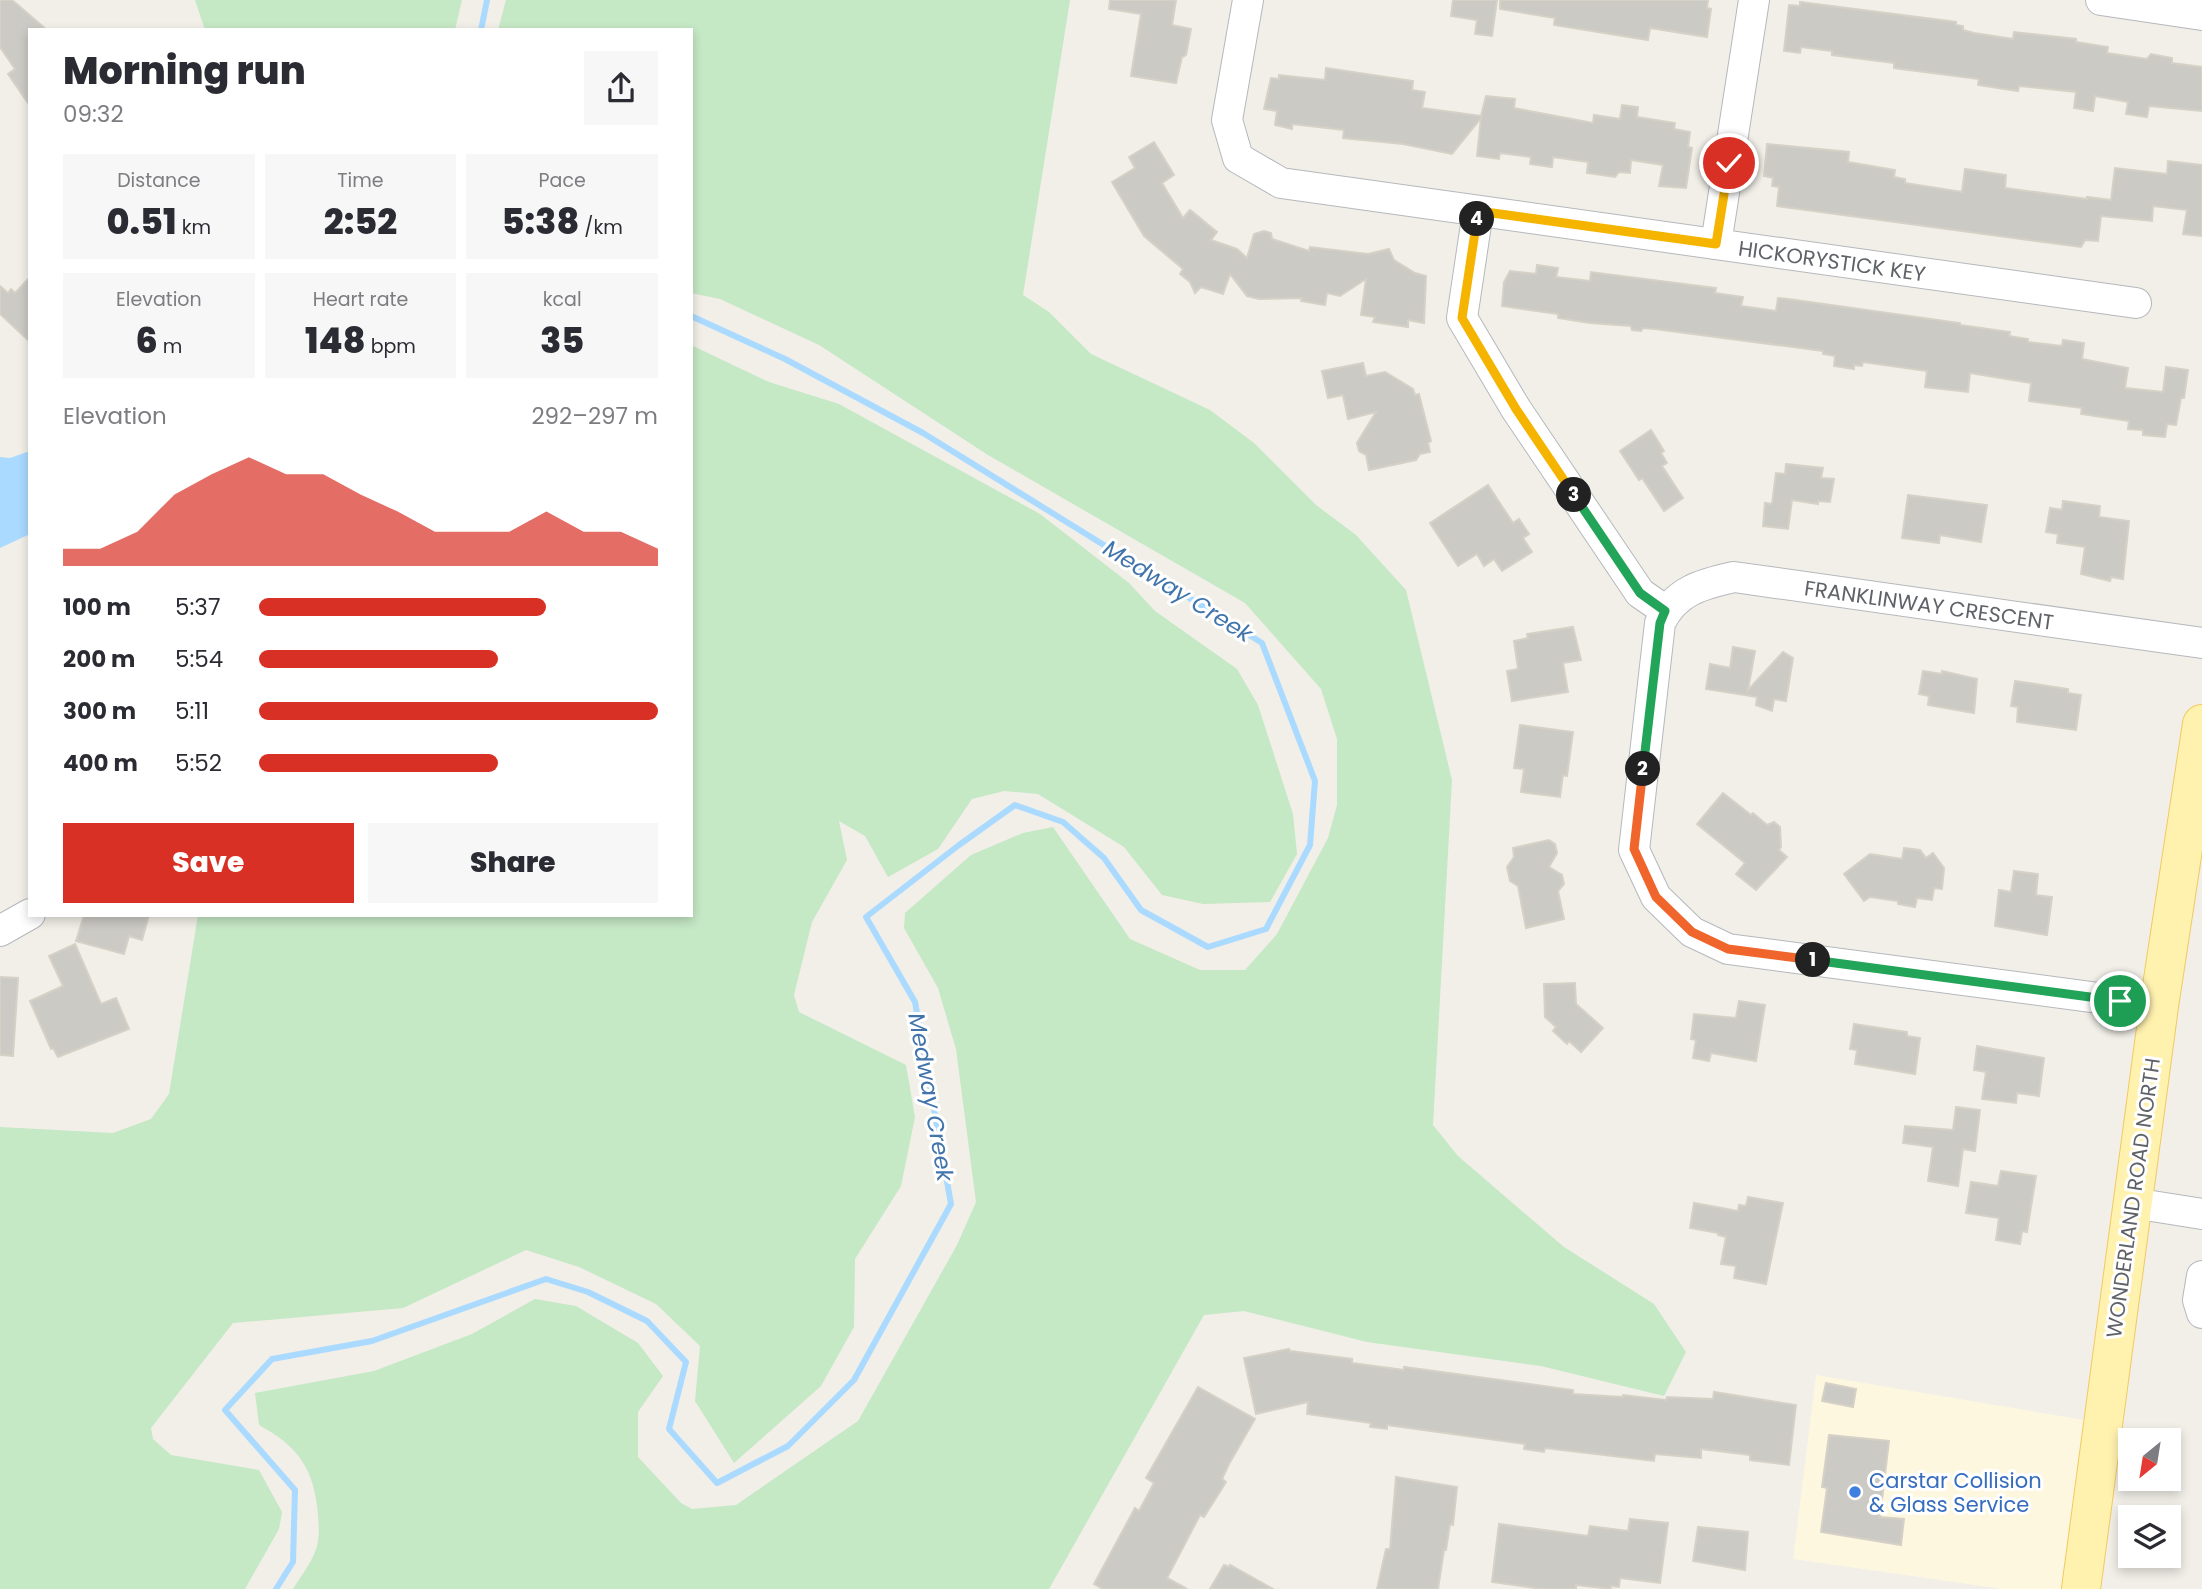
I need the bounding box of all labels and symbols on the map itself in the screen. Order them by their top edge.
pin [1699,133,1759,193]
pin: 4 [1460,202,1494,236]
street label: HICKORYSTICK KEY [1736,233,1928,289]
pin: 3 [1556,477,1592,512]
water label: Medway Creek [1097,532,1260,650]
street label: FRANKLINWAY CRESCENT [1802,573,2056,637]
pin: 2 [1626,752,1660,786]
pin: 1 [1796,942,1830,978]
pin [2090,971,2150,1031]
water label: Medway Creek [900,1010,962,1185]
street label: WONDERLAND ROAD NORTH [2099,1056,2167,1340]
north arrow [2118,1428,2180,1491]
place label: Carstar Collision & Glass Service [1869,1466,2042,1519]
marker: Carstar Collision & Glass Service [1847,1484,1863,1500]

